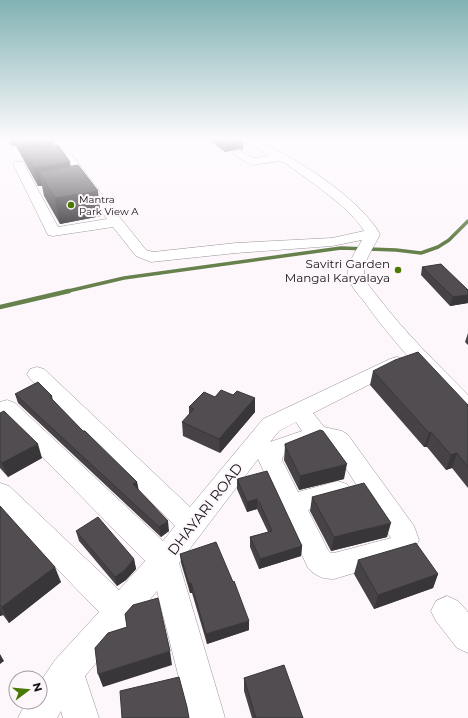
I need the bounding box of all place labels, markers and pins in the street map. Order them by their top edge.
place label: Mantra Park View A [79,193,139,218]
marker: Mantra Park View A [66,200,76,210]
place label: Savitri Garden Mangal Karyalaya [285,256,390,285]
marker: Savitri Garden Mangal Karyalaya [393,265,403,275]

